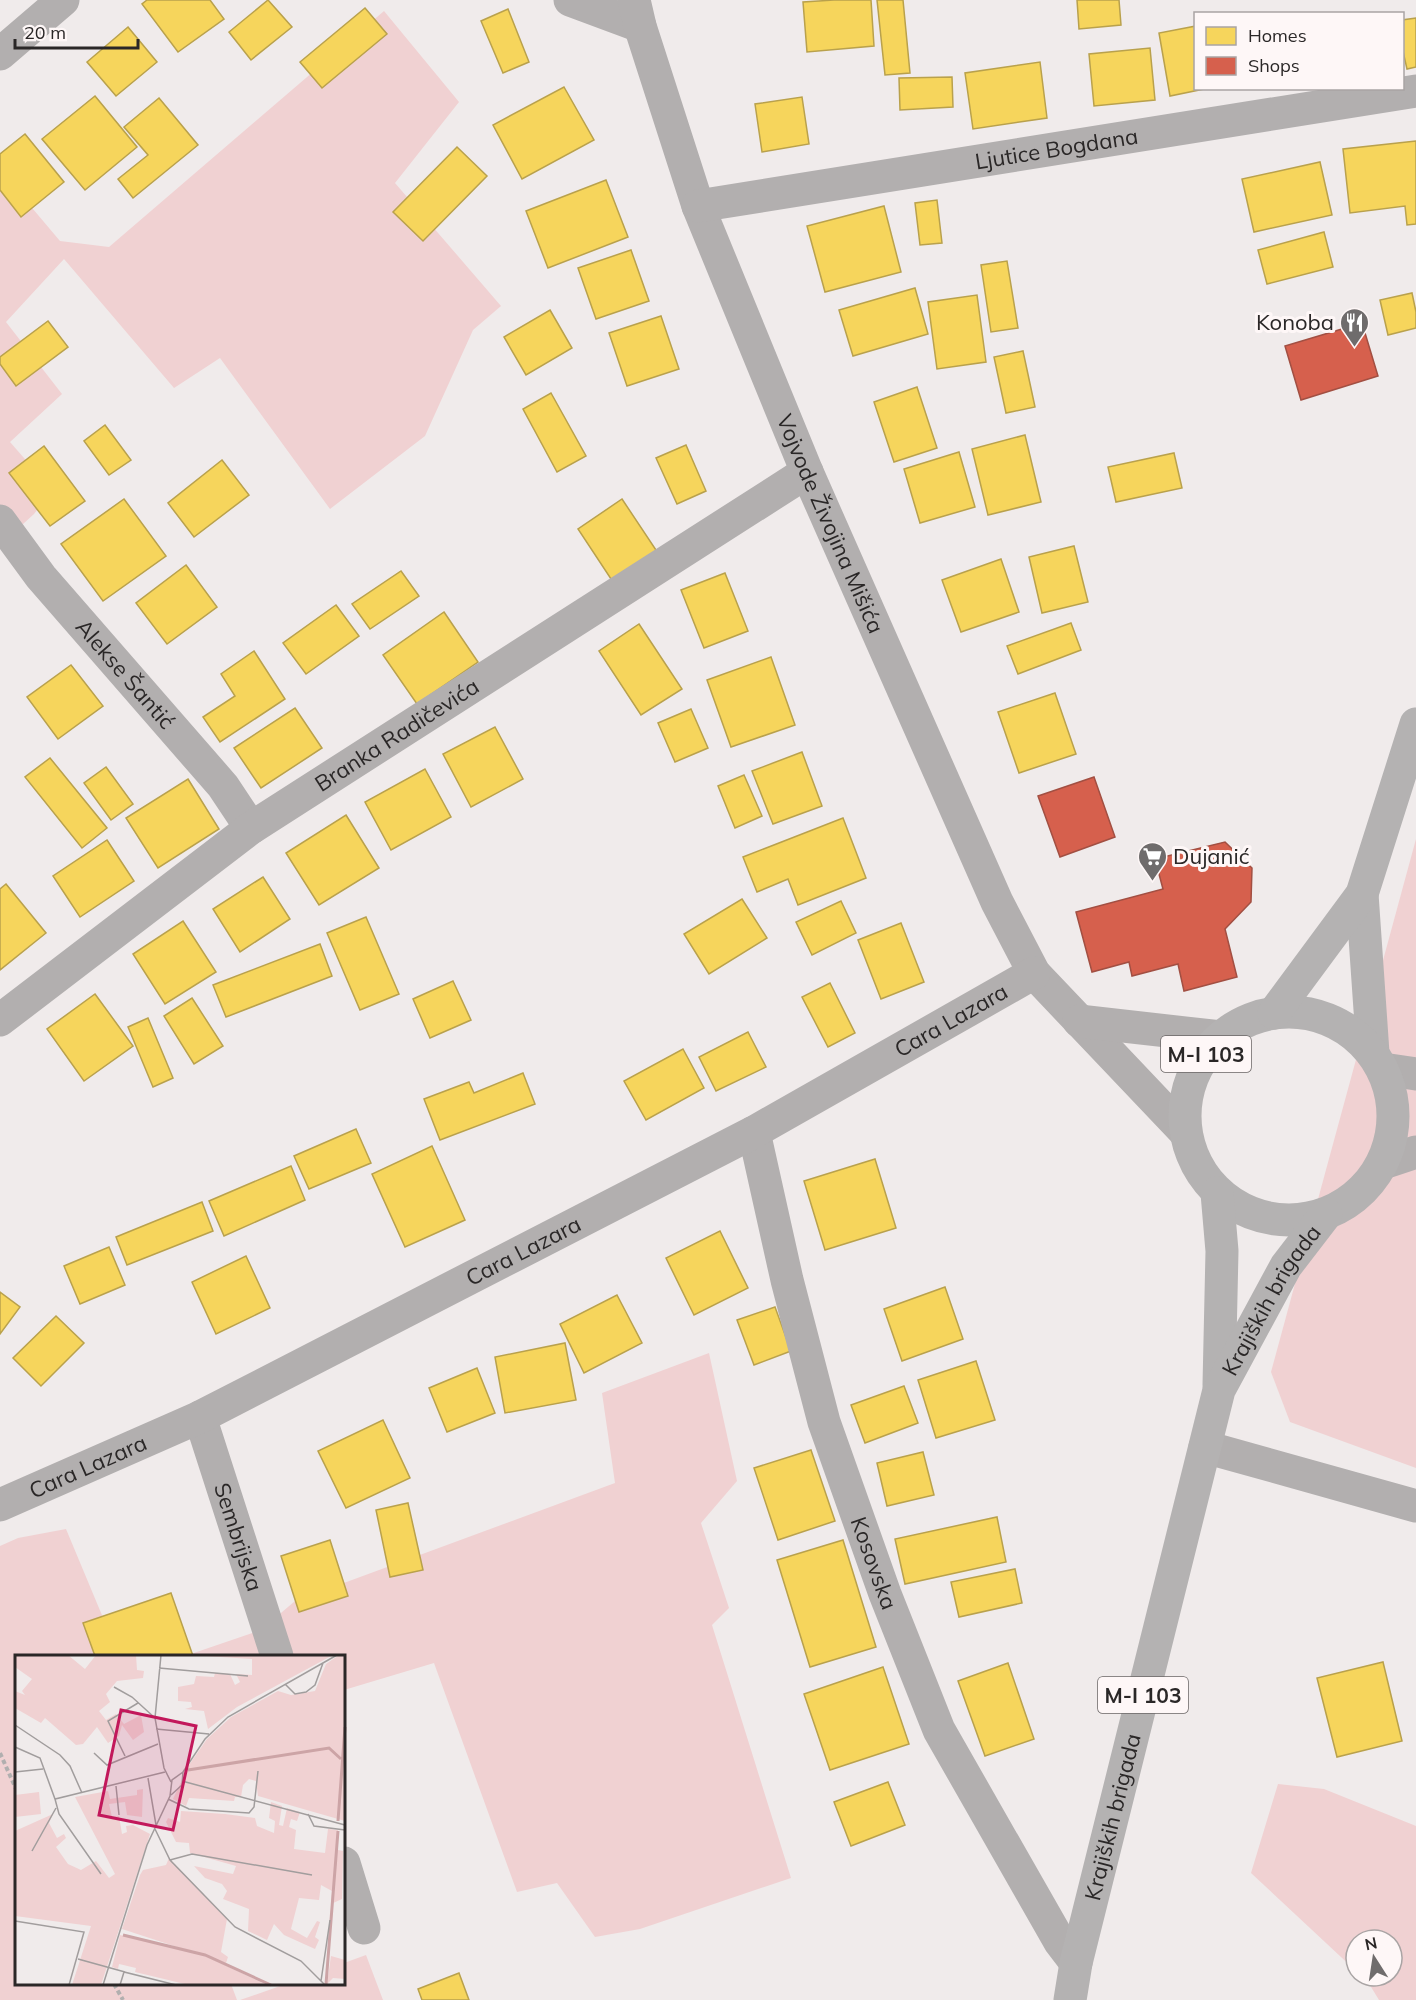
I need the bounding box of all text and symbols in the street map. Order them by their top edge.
scale bar [15,12,138,50]
legend [1194,12,1404,90]
text: 20 m [24,21,66,44]
text: Homes [1248,24,1307,47]
text: Shops [1248,54,1300,77]
street label: Ljutice Bogdana [973,122,1140,175]
restaurant icon: Konoba [1339,306,1371,348]
place label: Konoba [1256,308,1334,336]
street label: Vojvode Živojina Mišića [771,410,890,638]
street label: Alekse Šantić [70,613,181,735]
street label: Branka Radičevića [309,672,484,798]
supermarket icon: Dujanić [1136,840,1168,882]
place label: Dujanić [1173,842,1250,870]
street label: Cara Lazara [889,977,1012,1063]
road number: M-I 103 [1161,1036,1251,1072]
street label: Cara Lazara [461,1210,585,1292]
street label: Krajiških brigada [1215,1219,1327,1380]
street label: Cara Lazara [25,1428,151,1504]
street label: Sembrijska [208,1479,269,1595]
street label: Kosovska [845,1513,904,1613]
inset map [15,1655,345,1985]
road number: M-I 103 [1098,1677,1188,1713]
street label: Krajiških brigada [1078,1731,1147,1903]
north arrow [1344,1928,1404,1988]
text: N [1363,1932,1379,1954]

